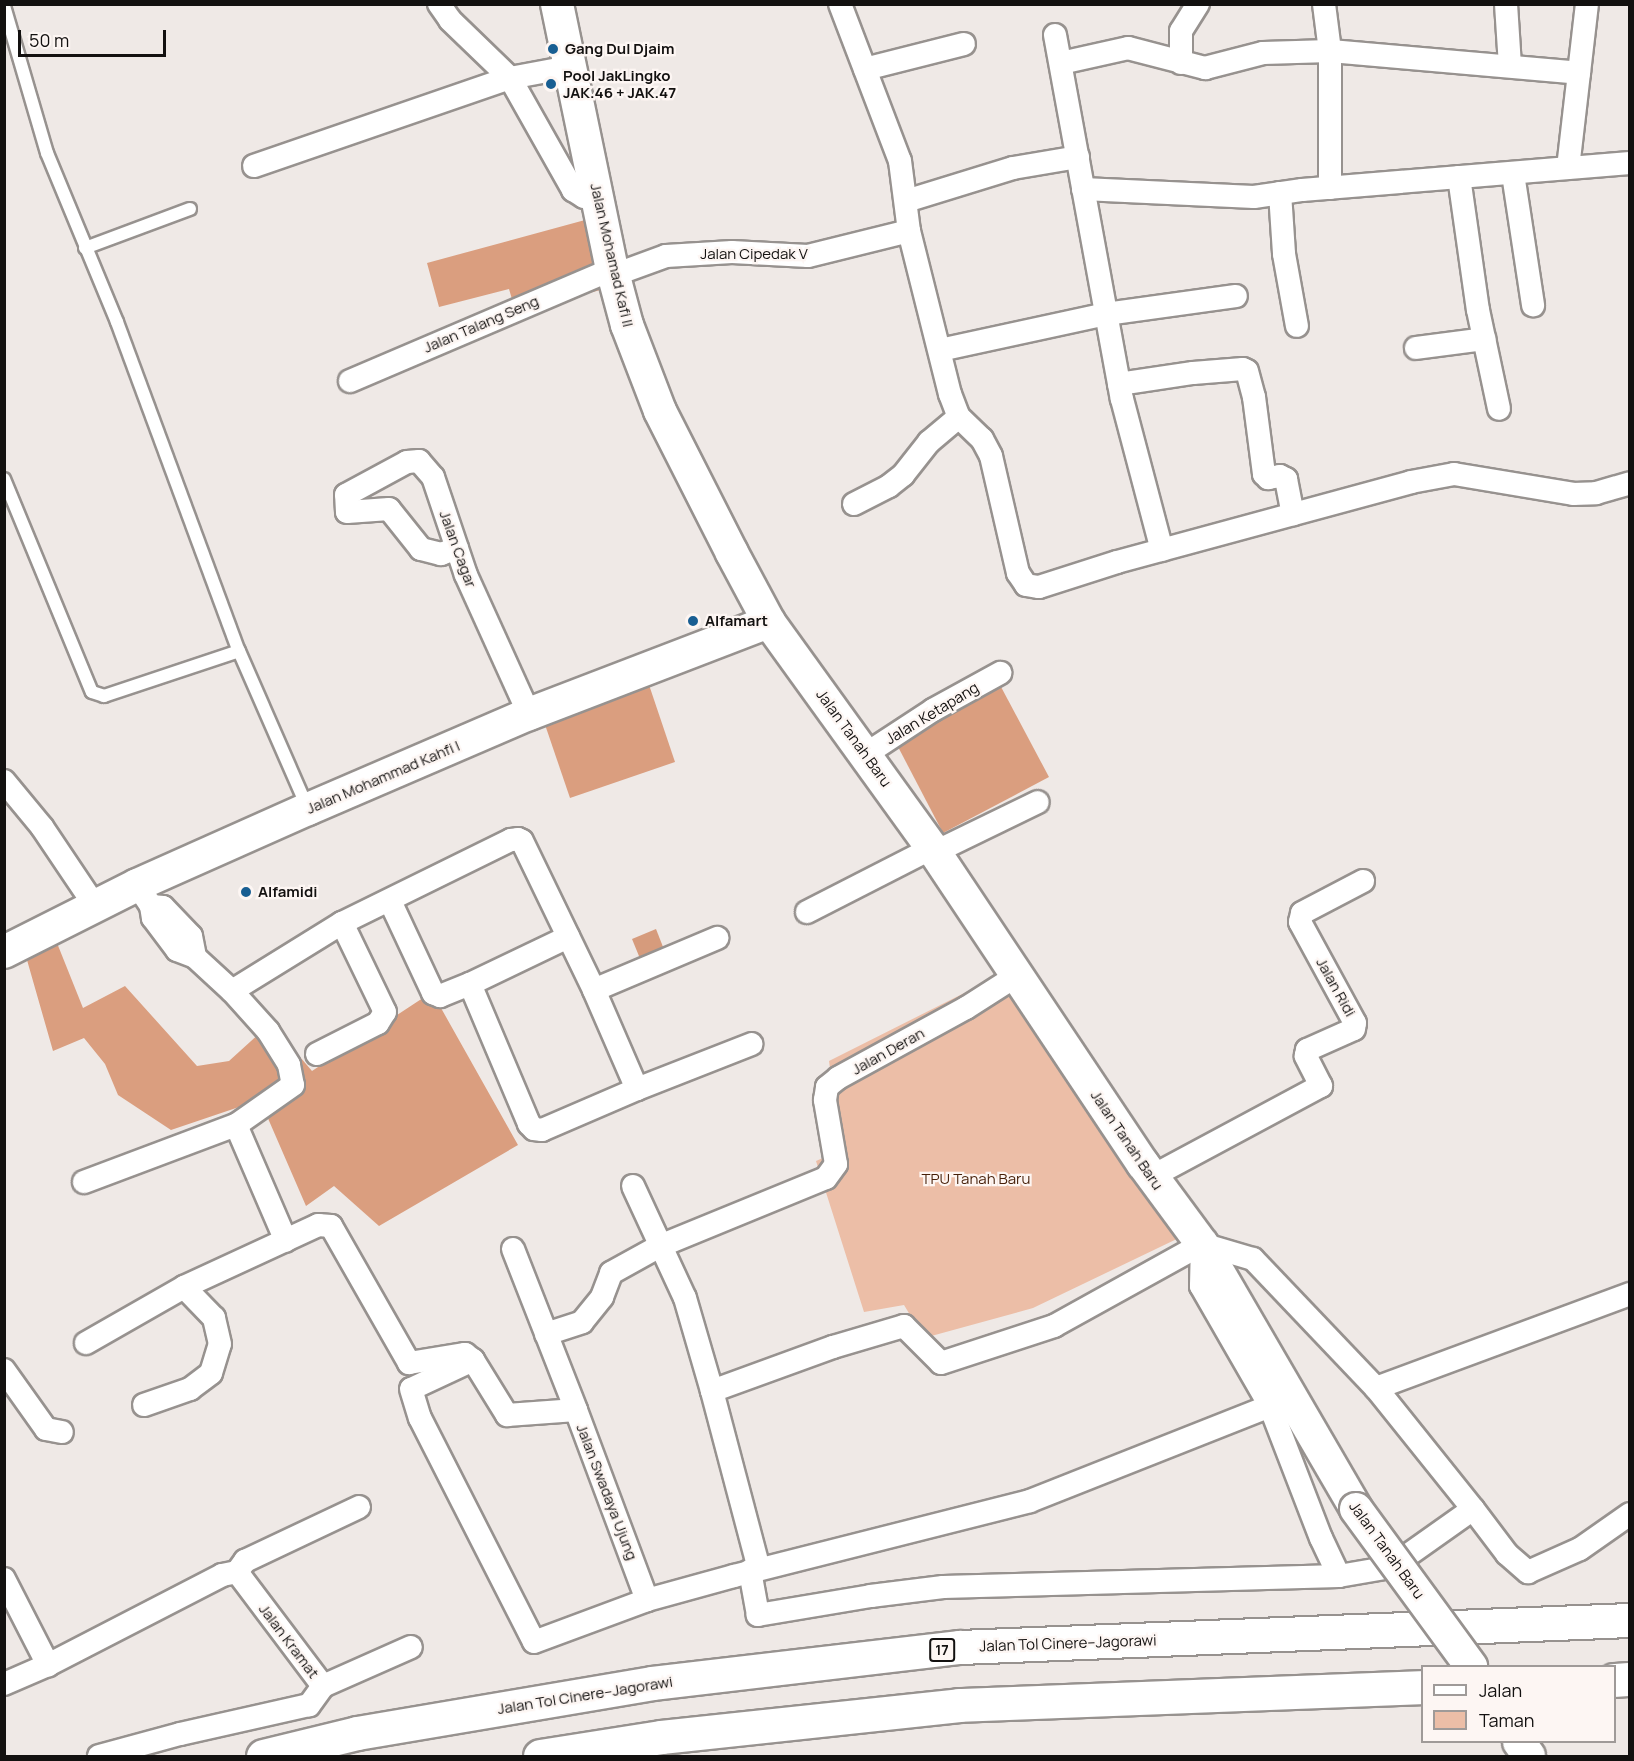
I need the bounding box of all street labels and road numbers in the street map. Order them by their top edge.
street label: Jalan Mohamad Kafi II [587,181,637,329]
street label: Jalan Cipedak V [700,245,808,263]
street label: Jalan Talang Seng [421,292,541,356]
street label: Jalan Cagar [436,508,480,590]
street label: Jalan Ketapang [882,678,982,748]
street label: Jalan Tanah Baru [813,686,895,790]
street label: Jalan Mohammad Kahfi I [303,736,463,818]
street label: Jalan Ridi [1313,954,1359,1020]
street label: Jalan Deran [849,1024,927,1078]
street label: Jalan Tanah Baru [1087,1087,1167,1193]
street label: Jalan Swadaya Ujung [573,1421,641,1563]
street label: Jalan Tanah Baru [1346,1498,1428,1602]
street label: Jalan Kramat [255,1600,323,1682]
street label: Jalan Tol Cinere–Jagorawi [979,1631,1157,1655]
road number: 17 [928,1639,956,1661]
street label: Jalan Tol Cinere–Jagorawi [496,1672,674,1718]

